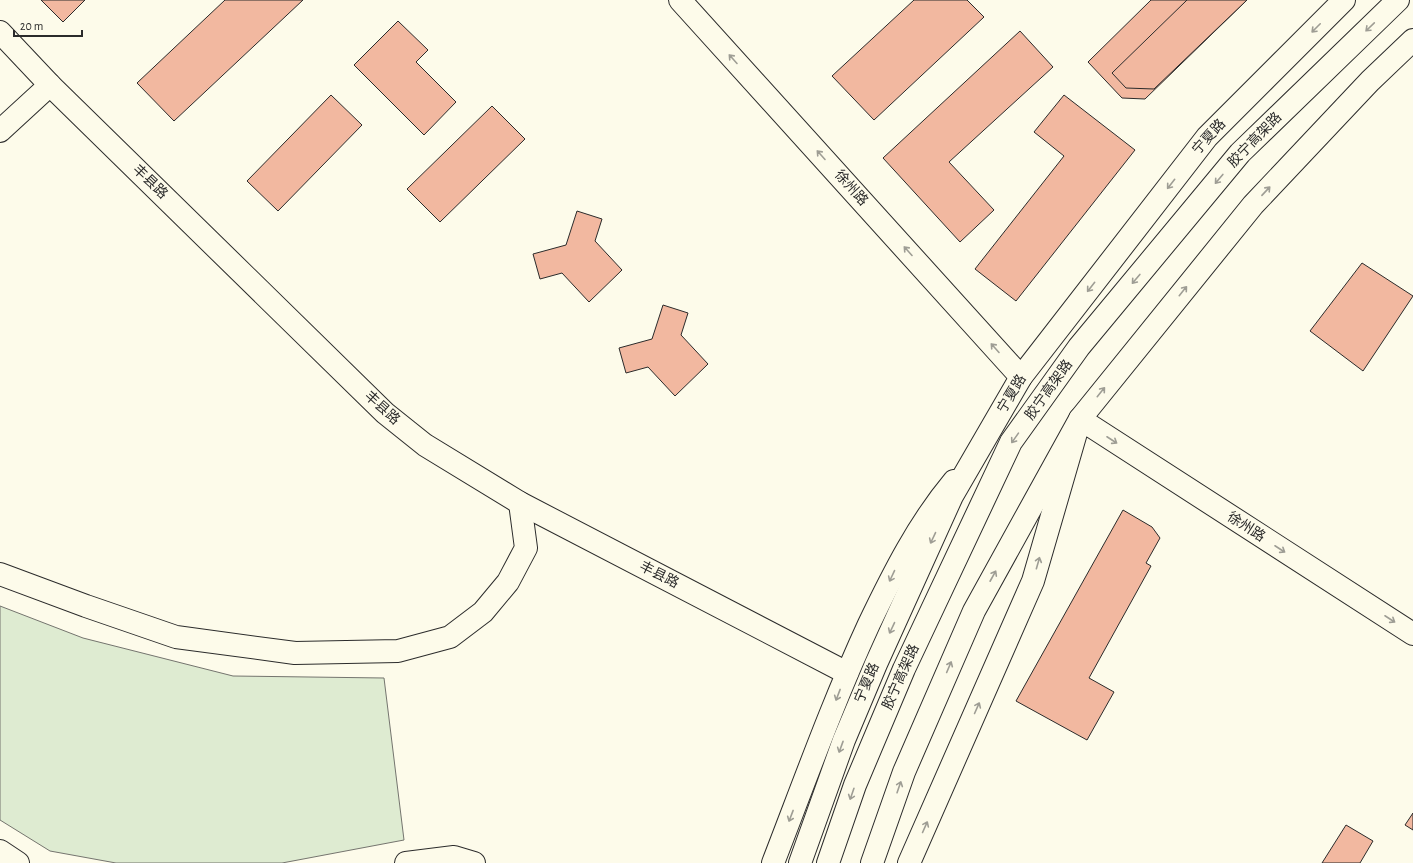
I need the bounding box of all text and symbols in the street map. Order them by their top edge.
scale bar [14,12,82,38]
text: 20 m [20,20,43,32]
one-way arrow [1365,22,1375,32]
one-way arrow [1312,23,1321,33]
one-way arrow [729,53,738,64]
street label: 胶宁高架路 [1224,109,1284,170]
street label: 宁夏路 [1188,115,1228,157]
one-way arrow [816,150,825,160]
street label: 丰县路 [130,162,171,202]
street label: 徐州路 [832,166,872,208]
one-way arrow [1214,173,1223,184]
one-way arrow [1167,178,1175,189]
one-way arrow [1261,187,1270,197]
one-way arrow [904,247,913,257]
one-way arrow [1131,273,1140,284]
one-way arrow [1087,281,1095,292]
one-way arrow [1179,286,1188,297]
one-way arrow [990,343,1000,353]
street label: 胶宁高架路 [1021,356,1075,422]
street label: 宁夏路 [993,371,1029,416]
one-way arrow [1097,387,1106,398]
street label: 丰县路 [362,388,403,427]
one-way arrow [1011,432,1019,443]
one-way arrow [1106,436,1117,444]
street label: 徐州路 [1225,508,1269,544]
one-way arrow [929,532,936,544]
one-way arrow [1275,544,1286,553]
one-way arrow [1035,557,1043,570]
street label: 丰县路 [637,558,681,591]
one-way arrow [888,570,895,582]
one-way arrow [989,571,997,583]
one-way arrow [1384,615,1395,623]
one-way arrow [888,621,895,633]
street label: 胶宁高架路 [879,641,922,712]
street label: 宁夏路 [851,660,882,705]
one-way arrow [945,661,953,673]
one-way arrow [834,688,842,700]
one-way arrow [974,703,981,715]
one-way arrow [836,741,844,753]
one-way arrow [895,781,903,793]
one-way arrow [847,788,855,800]
one-way arrow [786,809,794,821]
one-way arrow [922,822,929,834]

